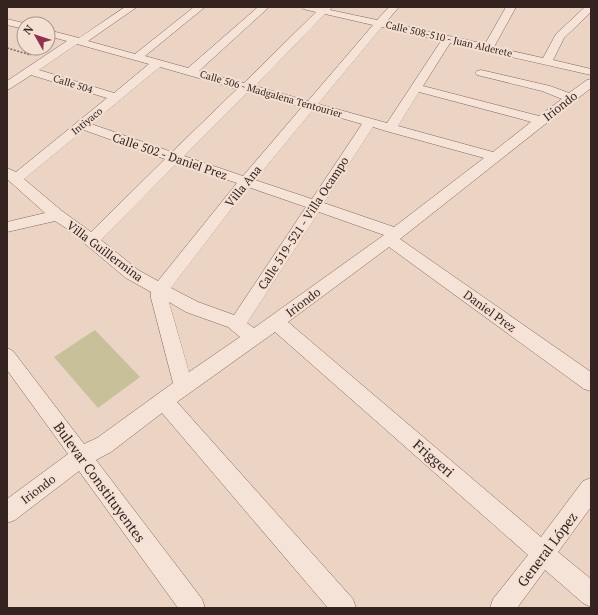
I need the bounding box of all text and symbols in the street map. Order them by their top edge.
north arrow [16,16,56,56]
street label: Calle 508-510 - Juan Alderete [384,18,514,60]
text: N [20,22,37,37]
street label: Calle 506 - Madgalena Tentourier [198,67,344,121]
street label: Calle 504 [52,72,95,96]
street label: Iriondo [540,88,580,124]
street label: Intiyaco [69,104,106,137]
street label: Calle 502 - Daniel Prez [111,129,230,183]
street label: Calle 519-521 - Villa Ocampo [254,153,352,292]
street label: Villa Ana [222,162,264,210]
street label: Villa Guillermina [64,217,146,285]
street label: Iriondo [283,284,324,320]
street label: Daniel Prez [461,287,519,335]
street label: Bulevar Constituyentes [50,418,150,546]
street label: Friggeri [409,435,459,481]
street label: Iriondo [18,471,59,507]
street label: General López [513,508,582,590]

